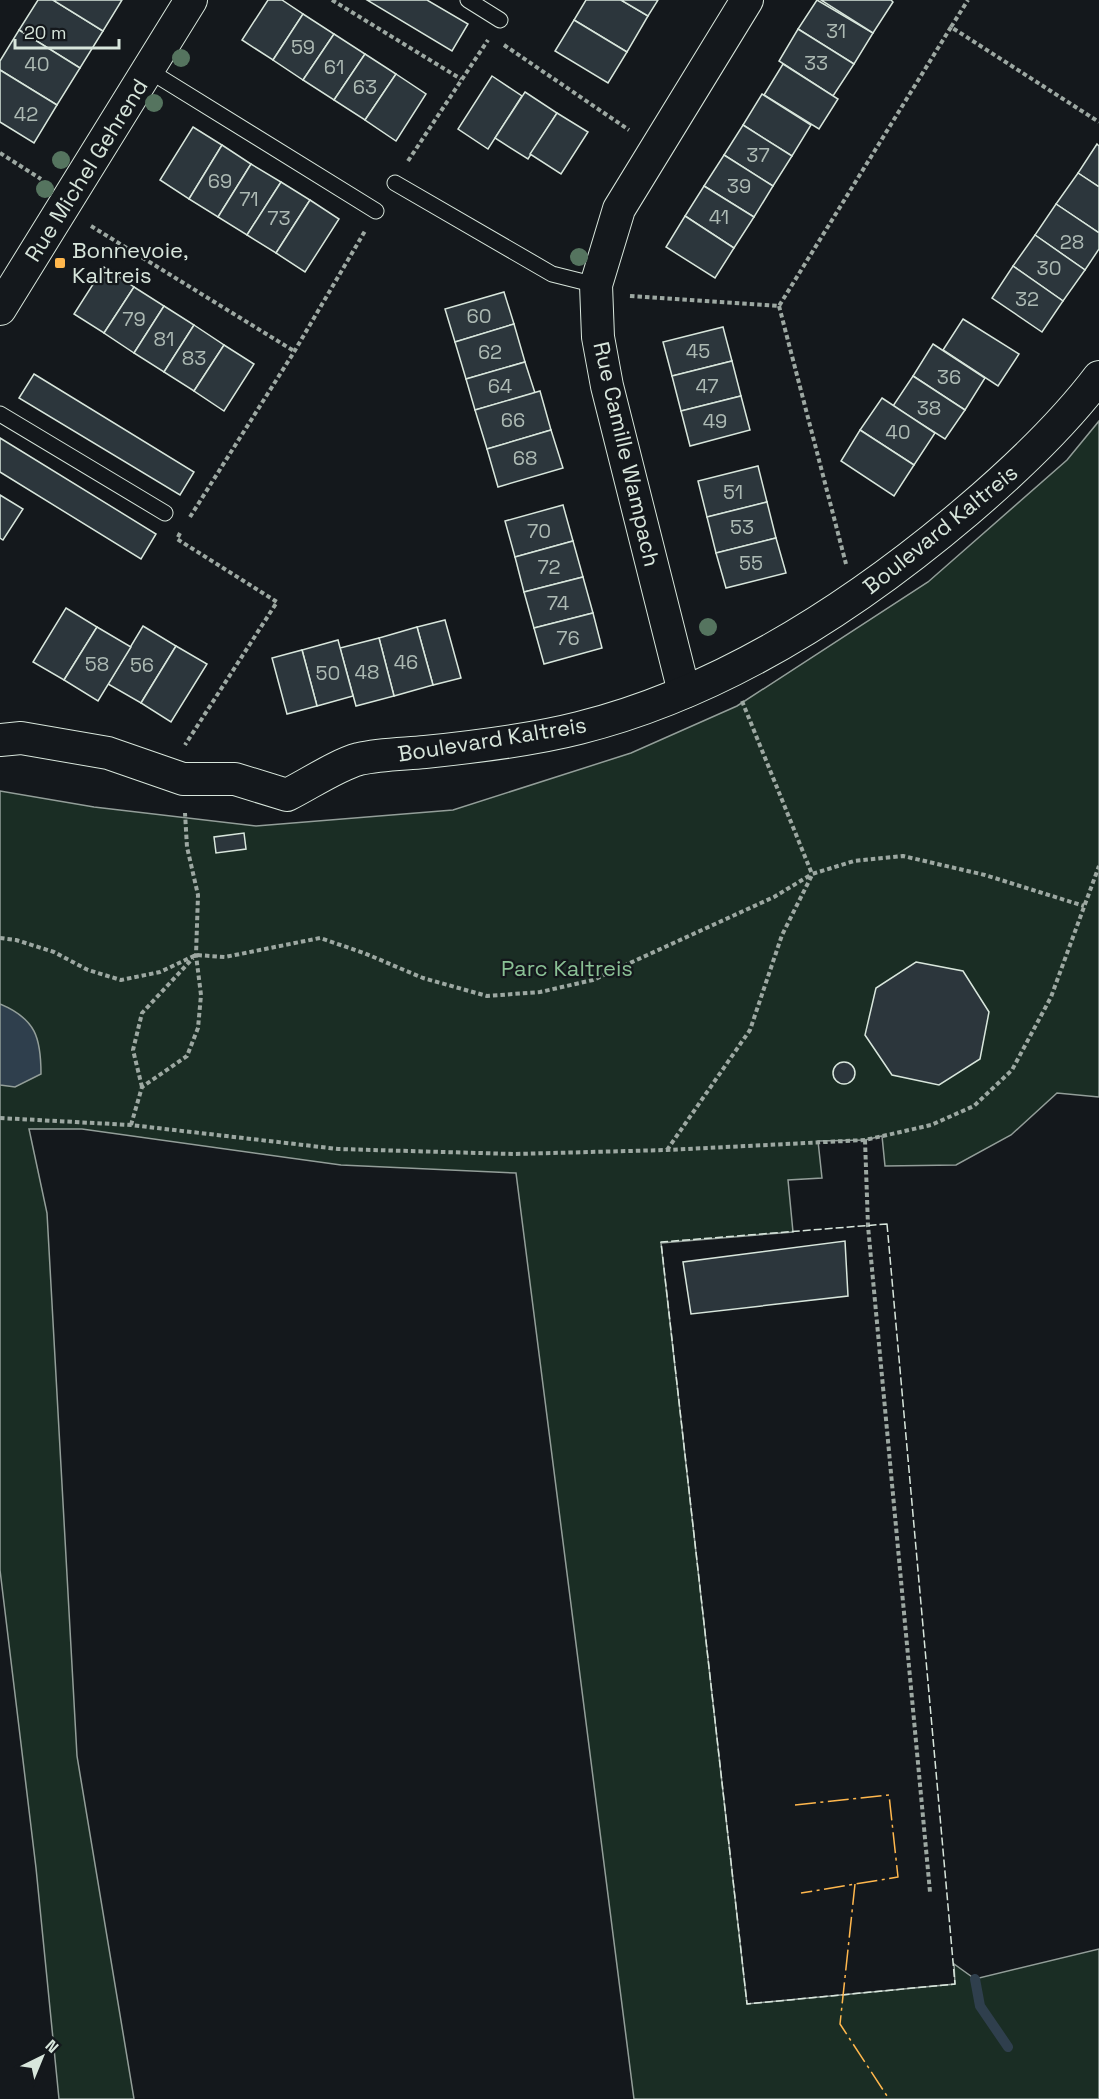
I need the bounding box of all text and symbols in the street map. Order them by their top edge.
scale bar [15,12,118,50]
house number: 31 [826,18,846,44]
text: 20 m [24,21,67,44]
house number: 59 [291,34,315,60]
house number: 33 [804,50,828,76]
house number: 40 [24,51,50,77]
house number: 61 [324,54,344,80]
street label: Rue Michel Gehrend [18,73,154,267]
house number: 63 [353,74,377,100]
house number: 42 [14,101,38,127]
house number: 37 [746,142,770,168]
house number: 69 [208,168,232,194]
house number: 39 [727,173,751,199]
house number: 71 [239,186,259,212]
house number: 41 [709,204,729,230]
house number: 73 [267,205,291,231]
house number: 28 [1060,229,1084,255]
place label: Bonnevoie, Kaltreis [72,236,188,289]
house number: 30 [1037,255,1061,281]
marker: Bonnevoie, Kaltreis [53,256,67,270]
house number: 32 [1015,286,1039,312]
house number: 60 [466,303,492,329]
house number: 79 [122,306,146,332]
house number: 81 [154,326,174,352]
house number: 45 [686,338,710,364]
house number: 62 [478,339,502,365]
street label: Rue Camille Wampach [587,339,667,569]
house number: 83 [182,345,206,371]
house number: 36 [937,364,961,390]
house number: 64 [488,373,512,399]
house number: 47 [695,373,719,399]
house number: 38 [917,395,941,421]
house number: 66 [501,407,525,433]
house number: 49 [703,408,727,434]
house number: 40 [885,419,911,445]
house number: 68 [513,445,537,471]
street label: Boulevard Kaltreis [857,458,1023,600]
house number: 51 [723,479,743,505]
house number: 53 [730,514,754,540]
house number: 70 [527,518,551,544]
house number: 55 [739,550,763,576]
house number: 72 [537,554,561,580]
house number: 74 [547,590,569,616]
house number: 76 [556,625,580,651]
house number: 46 [394,649,418,675]
house number: 58 [85,651,109,677]
house number: 56 [130,652,154,678]
house number: 48 [355,659,379,685]
house number: 50 [316,660,340,686]
street label: Boulevard Kaltreis [396,710,588,768]
park label: Parc Kaltreis [501,954,633,982]
north arrow [12,2027,72,2087]
text: N [41,2035,63,2058]

